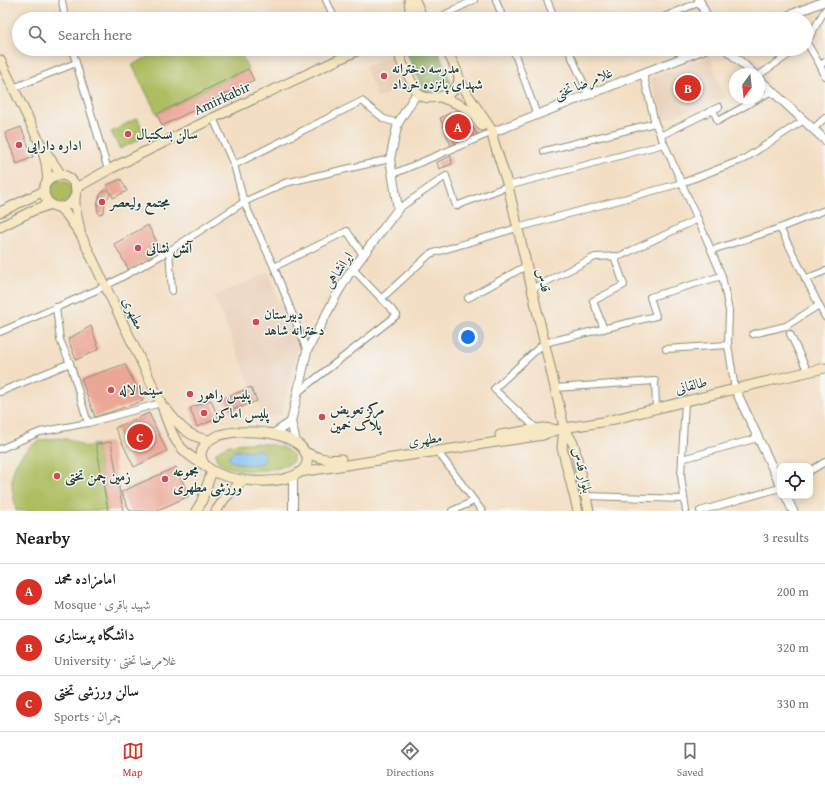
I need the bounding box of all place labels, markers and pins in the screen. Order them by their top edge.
place label: مدرسه دخترانه شهدای پانزده خرداد [392,58,483,95]
marker: مدرسه دخترانه شهدای پانزده خرداد [379,71,389,81]
pin: B [675,73,701,103]
pin: A [445,112,471,142]
place label: سالن بسکتبال [136,124,198,144]
marker: سالن بسکتبال [123,129,133,139]
place label: اداره دارایی [26,135,81,155]
marker: اداره دارایی [14,140,24,150]
place label: مجتمع ولیعصر [108,192,170,215]
marker: مجتمع ولیعصر [97,197,107,207]
place label: آتش نشانی [145,238,194,258]
marker: آتش نشانی [133,243,143,253]
place label: دبیرستان دخترانه شاهد [264,304,325,340]
marker: دبیرستان دخترانه شاهد [251,317,261,327]
place label: سینما لاله [119,380,163,400]
place label: پلیس راهور [196,384,252,405]
marker: سینما لاله [106,385,116,395]
marker: پلیس راهور [185,389,195,399]
place label: مرکز تعویض پلاک خمین [330,399,385,436]
place label: پلیس اماکن [212,403,270,424]
marker: پلیس اماکن [199,408,209,418]
marker: مرکز تعویض پلاک خمین [317,412,327,422]
pin: C [127,422,153,452]
place label: مجموعه ورزشی مطهری [173,461,242,497]
place label: زمین چمن تختی [65,466,131,486]
marker: زمین چمن تختی [52,471,62,481]
marker: مجموعه ورزشی مطهری [160,474,170,484]

